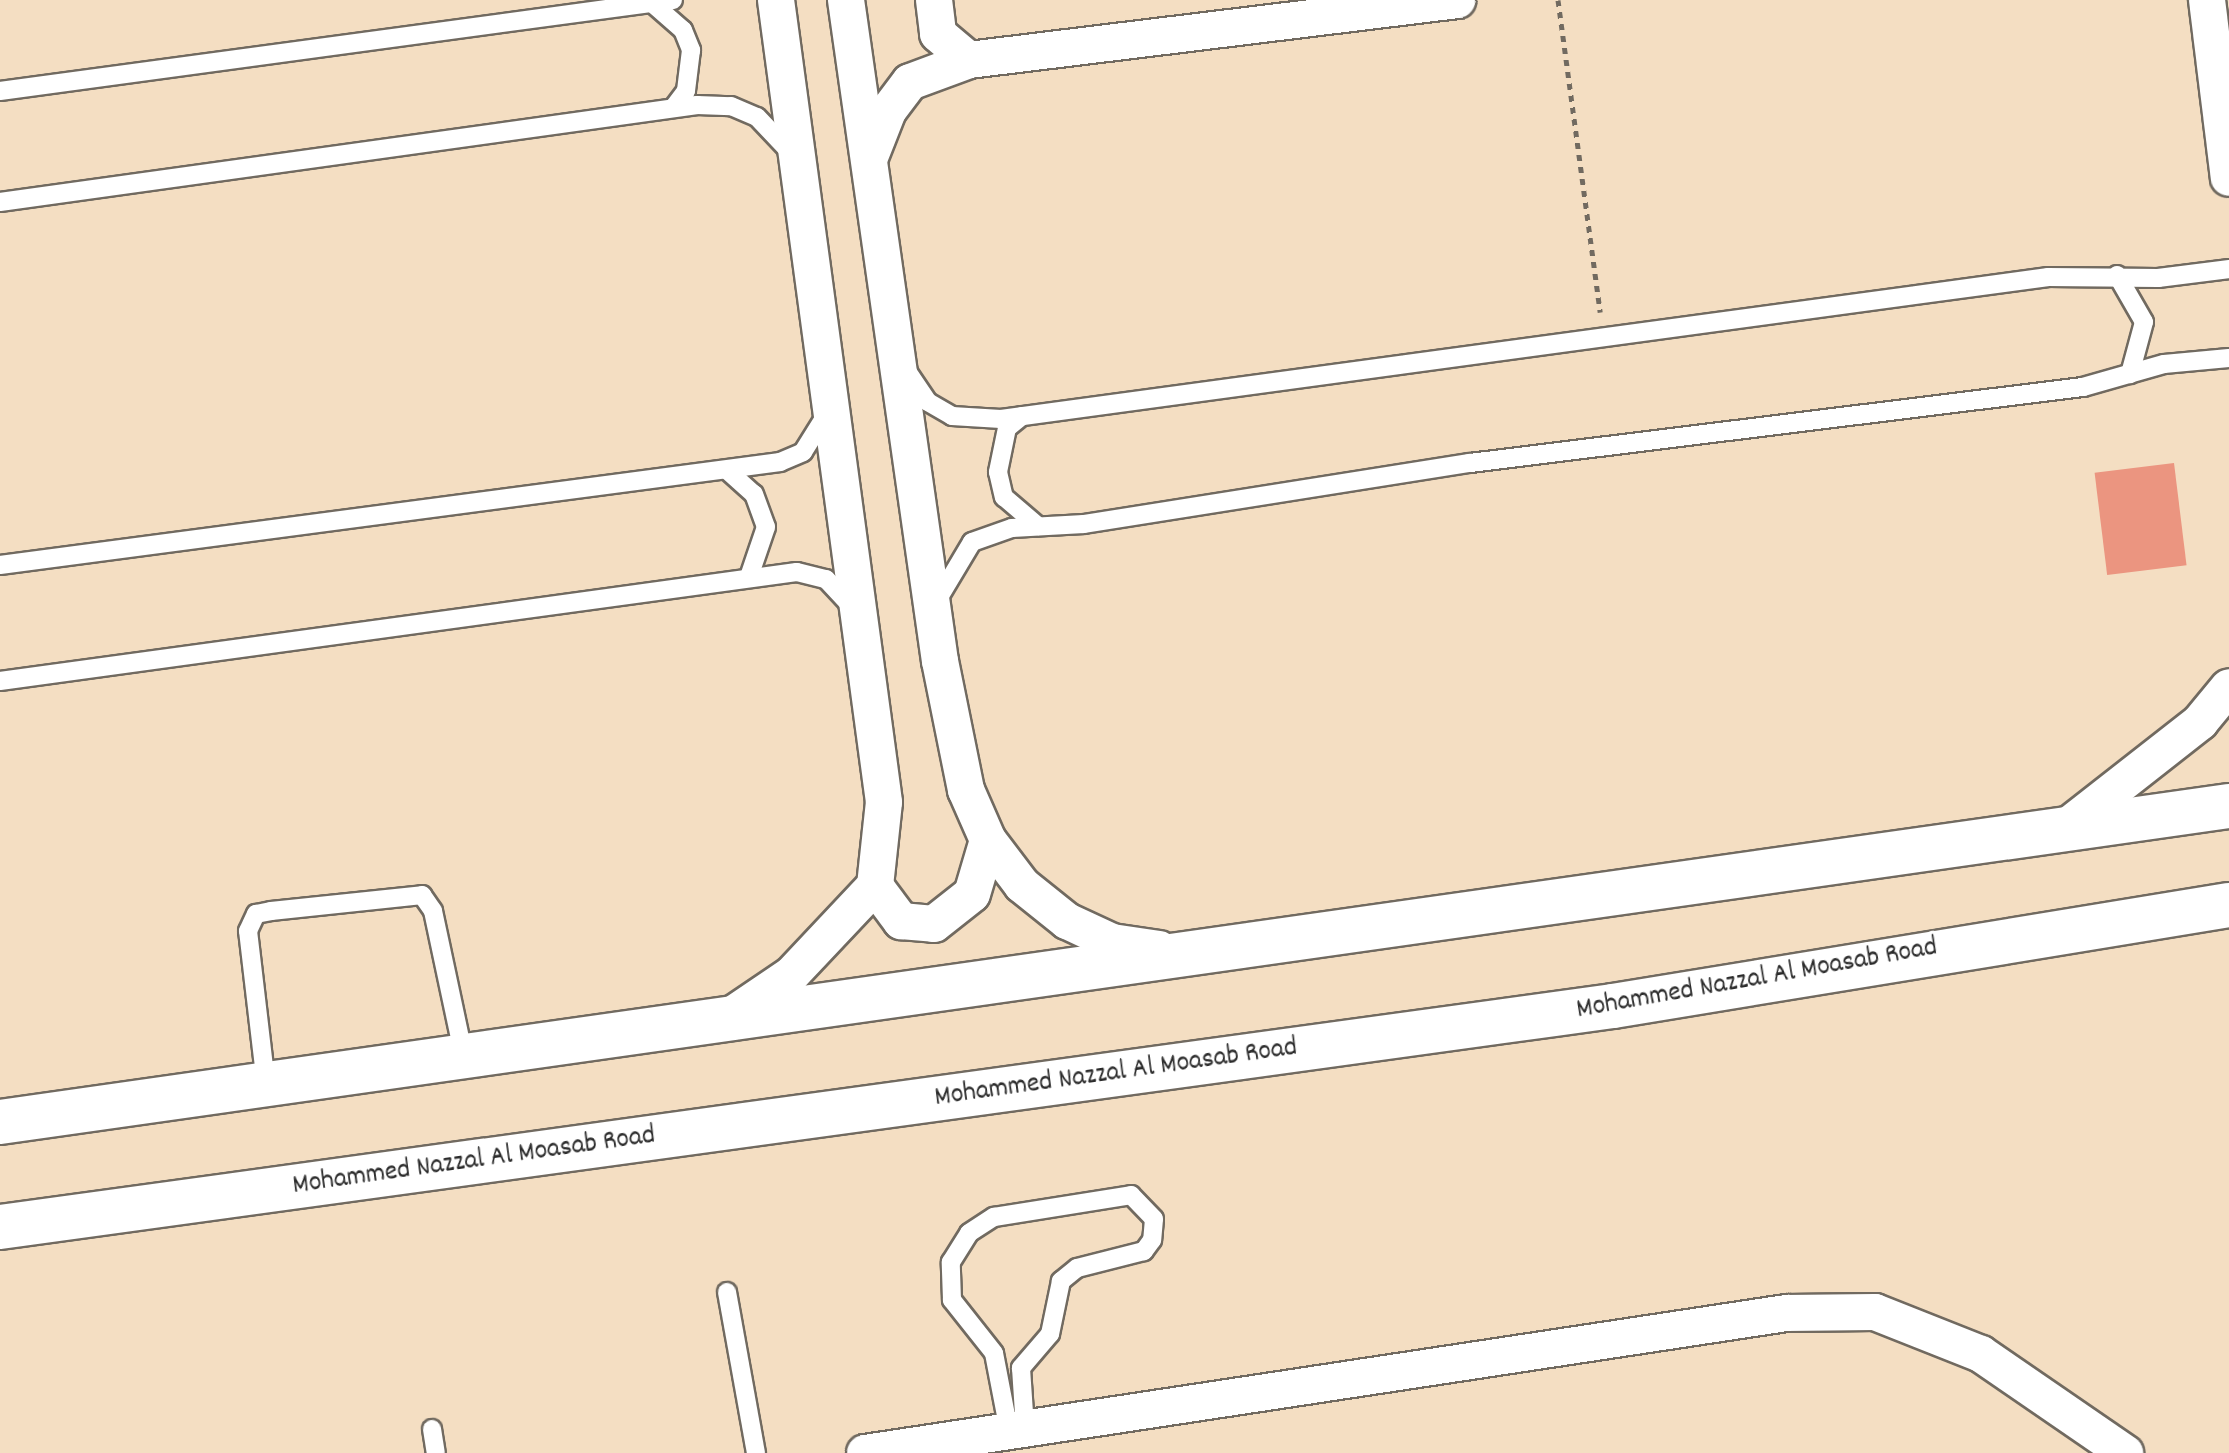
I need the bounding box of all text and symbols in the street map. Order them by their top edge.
street label: Mohammed Nazzal Al Moasab Road [1574,932,1940,1028]
street label: Mohammed Nazzal Al Moasab Road [933,1032,1299,1116]
street label: Mohammed Nazzal Al Moasab Road [291,1120,657,1204]

